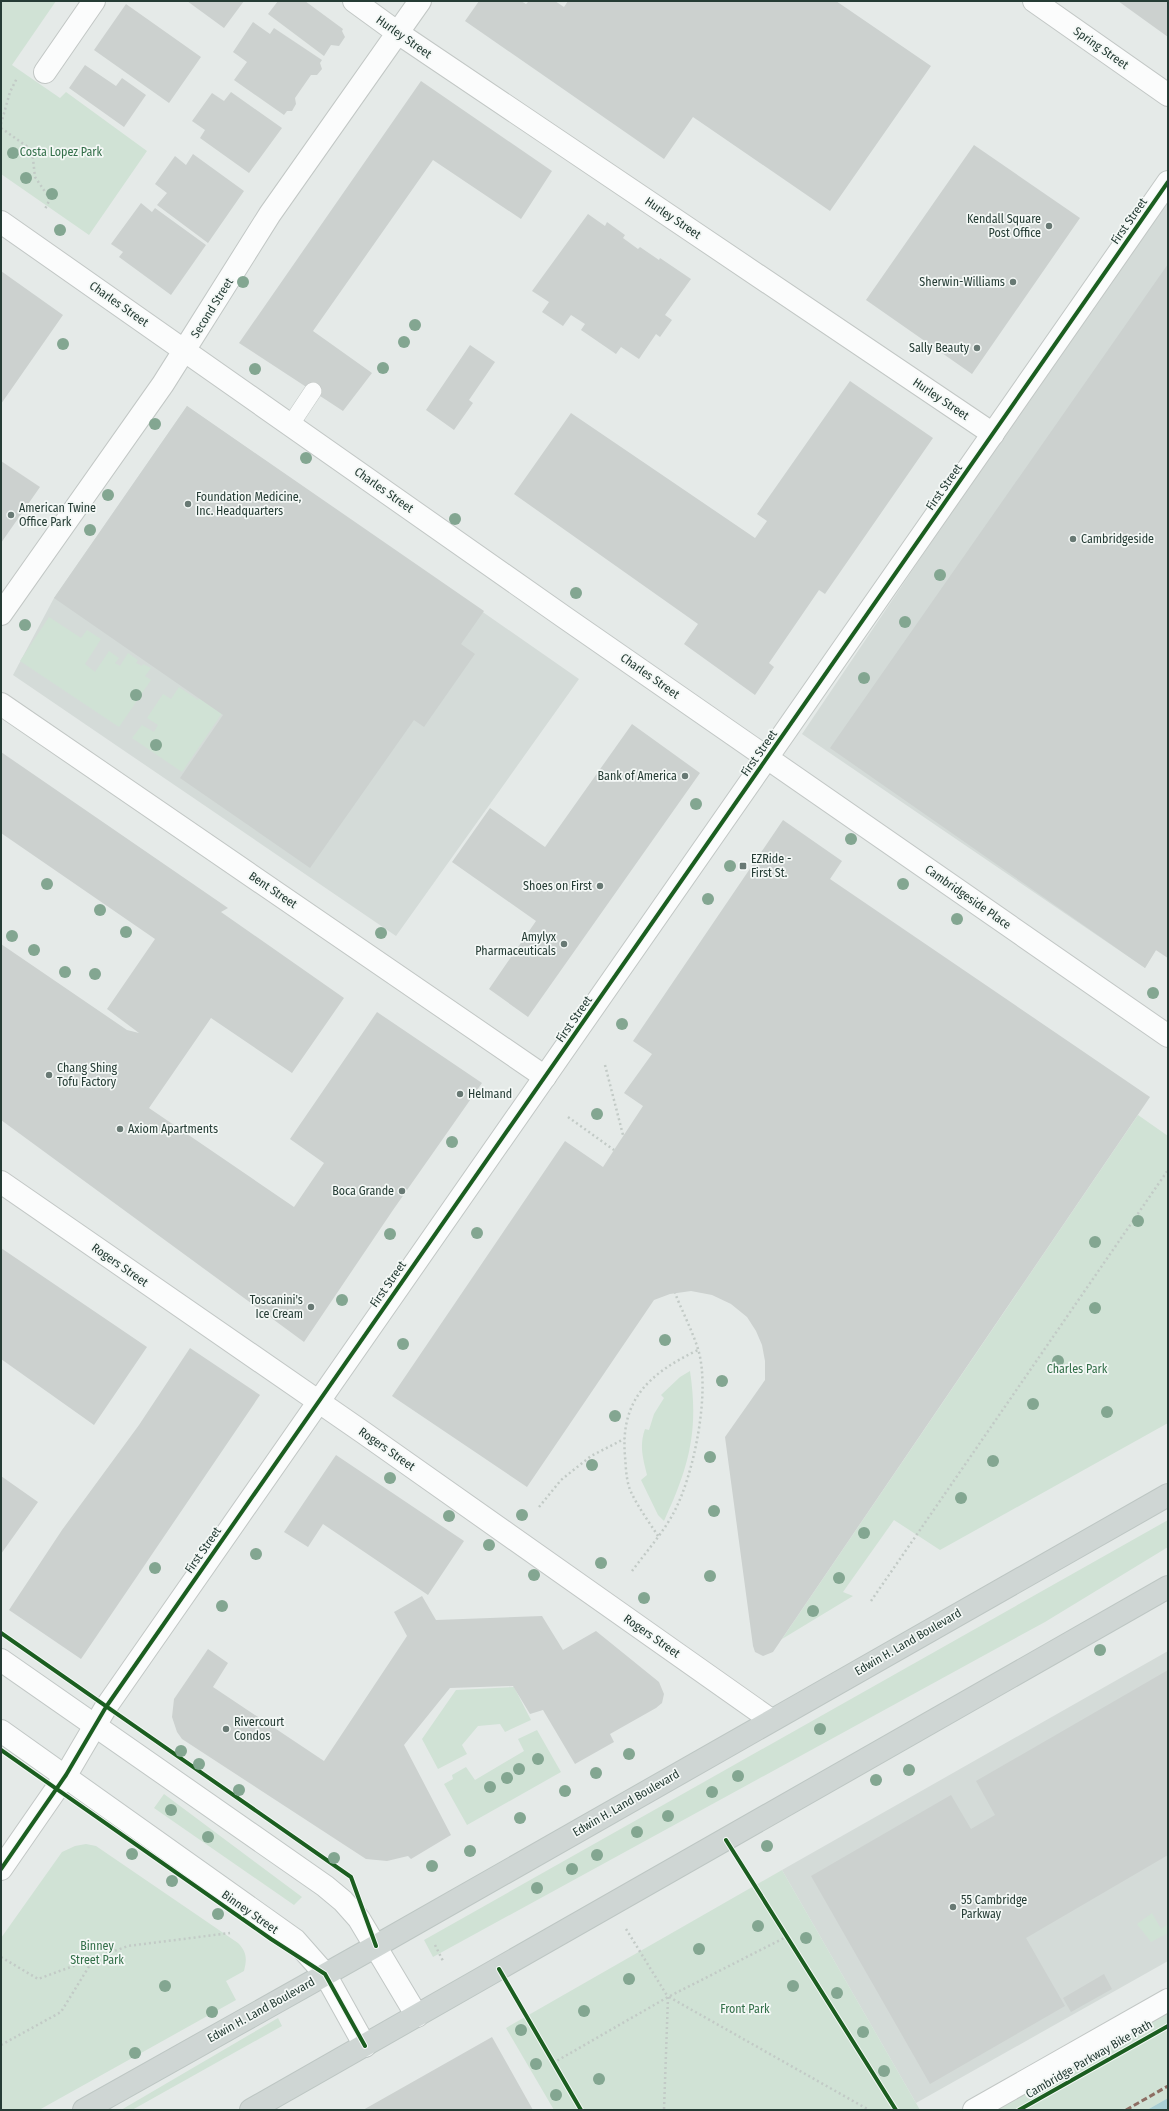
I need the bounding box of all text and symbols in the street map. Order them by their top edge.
street label: Hurley Street [374,13,434,61]
street label: Spring Street [1071,24,1131,72]
park label: Costa Lopez Park [20,145,103,159]
street label: Hurley Street [642,194,704,242]
street label: First Street [1108,195,1150,247]
place label: Kendall Square Post Office [967,212,1041,240]
marker: Kendall Square Post Office [1044,221,1054,231]
street label: Second Street [188,275,236,341]
place label: Sherwin-Williams [919,275,1005,289]
marker: Sherwin-Williams [1008,277,1018,287]
street label: Charles Street [87,279,151,330]
place label: Sally Beauty [909,341,970,355]
marker: Sally Beauty [972,343,982,353]
street label: Hurley Street [910,375,972,423]
street label: First Street [923,461,965,513]
street label: Charles Street [352,465,416,516]
place label: Foundation Medicine, Inc. Headquarters [196,490,301,518]
marker: Foundation Medicine, Inc. Headquarters [183,499,193,509]
place label: American Twine Office Park [19,501,96,529]
marker: American Twine Office Park [6,510,16,520]
place label: Cambridgeside [1081,532,1154,546]
marker: Cambridgeside [1068,534,1078,544]
street label: Charles Street [618,651,682,702]
street label: First Street [738,727,780,779]
place label: Bank of America [597,769,677,783]
marker: Bank of America [680,771,690,781]
place label: EZRide - First St. [751,852,791,880]
marker: EZRide - First St. [738,861,748,871]
street label: Cambridgeside Place [922,862,1014,932]
street label: Bent Street [246,869,300,911]
place label: Shoes on First [523,879,592,893]
marker: Shoes on First [595,881,605,891]
place label: Amylyx Pharmaceuticals [475,930,557,958]
marker: Amylyx Pharmaceuticals [559,939,569,949]
street label: First Street [553,993,595,1045]
place label: Chang Shing Tofu Factory [57,1061,118,1089]
marker: Chang Shing Tofu Factory [44,1070,54,1080]
place label: Helmand [468,1087,512,1101]
marker: Helmand [455,1089,465,1099]
place label: Axiom Apartments [128,1122,218,1136]
marker: Axiom Apartments [115,1124,125,1134]
place label: Boca Grande [332,1184,394,1198]
marker: Boca Grande [397,1186,407,1196]
street label: Rogers Street [89,1240,151,1290]
street label: First Street [367,1258,409,1310]
place label: Toscanini's Ice Cream [250,1293,303,1321]
marker: Toscanini's Ice Cream [306,1302,316,1312]
park label: Charles Park [1047,1362,1108,1376]
street label: Rogers Street [356,1424,418,1474]
street label: First Street [182,1524,224,1576]
street label: Edwin H. Land Boulevard [852,1606,964,1678]
street label: Rogers Street [621,1611,683,1661]
place label: Rivercourt Condos [234,1715,284,1743]
marker: Rivercourt Condos [221,1724,231,1734]
street label: Edwin H. Land Boulevard [570,1767,682,1839]
street label: Binney Street [219,1887,281,1937]
place label: 55 Cambridge Parkway [961,1893,1027,1921]
marker: 55 Cambridge Parkway [948,1902,958,1912]
park label: Binney Street Park [70,1939,124,1967]
street label: Edwin H. Land Boulevard [205,1975,317,2045]
park label: Front Park [720,2002,770,2016]
street label: Cambridge Parkway Bike Path [1023,2017,1155,2101]

